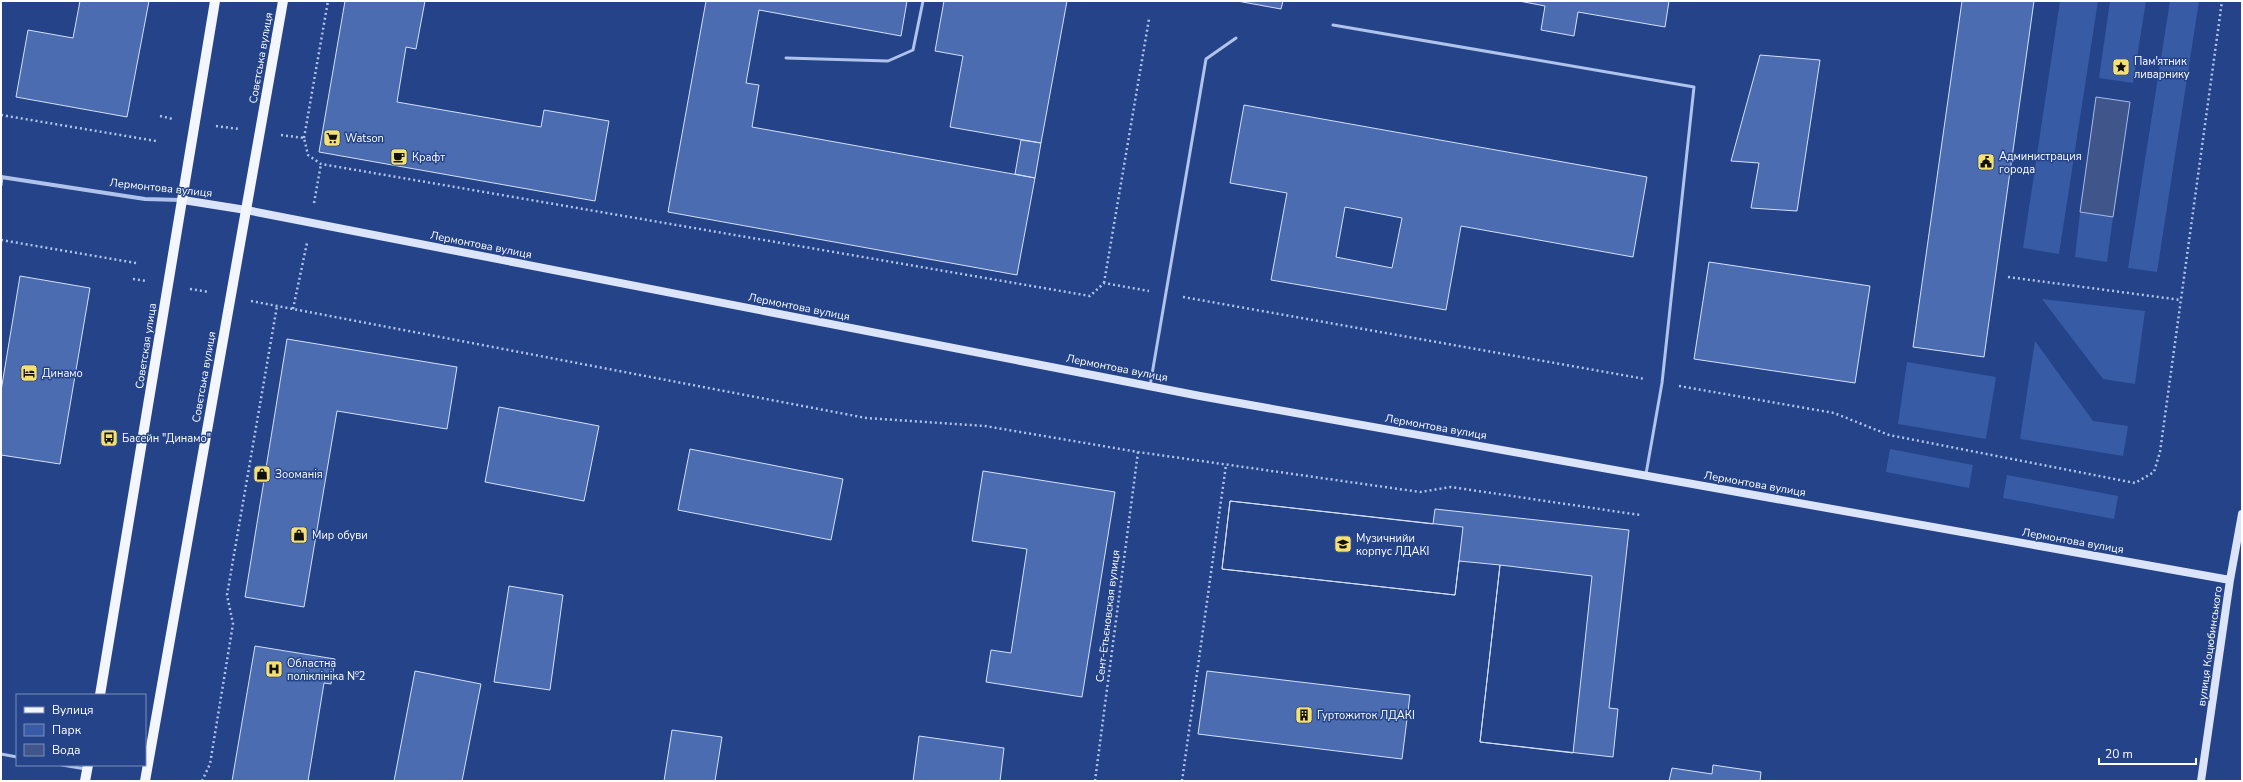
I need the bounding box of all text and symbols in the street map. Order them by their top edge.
street label: Совєтська вулиця [246,11,276,105]
place label: Пам'ятник ливарнику [2134,54,2190,82]
place icon: Пам'ятник ливарнику [2111,57,2131,77]
supermarket icon: Watson [322,128,342,148]
place label: Watson [345,131,384,146]
cafe icon: Крафт [389,147,409,167]
place label: Администрация города [1999,149,2082,177]
place label: Крафт [412,150,445,165]
public building icon: Администрация города [1976,152,1996,172]
street label: Лермонтова вулиця [109,175,213,201]
street label: Лермонтова вулиця [429,228,533,262]
street label: Лермонтова вулиця [747,290,851,324]
street label: Советская улица [132,302,160,390]
street label: Совєтська вулиця [189,330,219,424]
street label: Лермонтова вулиця [1065,351,1169,385]
hotel icon: Динамо [19,363,39,383]
place label: Динамо [42,366,83,381]
street label: Лермонтова вулиця [1384,411,1488,443]
bus stop icon: Басейн "Динамо" [99,428,119,448]
place label: Басейн "Динамо" [122,431,211,446]
shop icon: Зооманія [252,464,272,484]
place label: Зооманія [275,467,323,482]
street label: Лермонтова вулиця [1703,468,1807,500]
shop icon: Мир обуви [289,525,309,545]
street label: Лермонтова вулиця [2021,525,2125,557]
place label: Мир обуви [312,528,368,543]
place label: Музичнийи корпус ЛДАКІ [1356,531,1429,559]
school or university icon: Музичнийи корпус ЛДАКІ [1333,534,1353,554]
street label: Сент-Етьєновская вулиця [1092,549,1124,683]
street label: вулиця Коцюбинського [2194,585,2226,707]
place label: Областна поліклініка №2 [287,656,365,684]
hospital icon: Областна поліклініка №2 [264,659,284,679]
legend [16,694,146,766]
text: Вулиця [52,702,94,718]
building icon: Гуртожиток ЛДАКІ [1294,705,1314,725]
place label: Гуртожиток ЛДАКІ [1317,708,1415,723]
text: Парк [52,722,82,738]
scale bar [2099,740,2196,766]
text: Вода [52,742,80,758]
text: 20 m [2105,746,2133,762]

